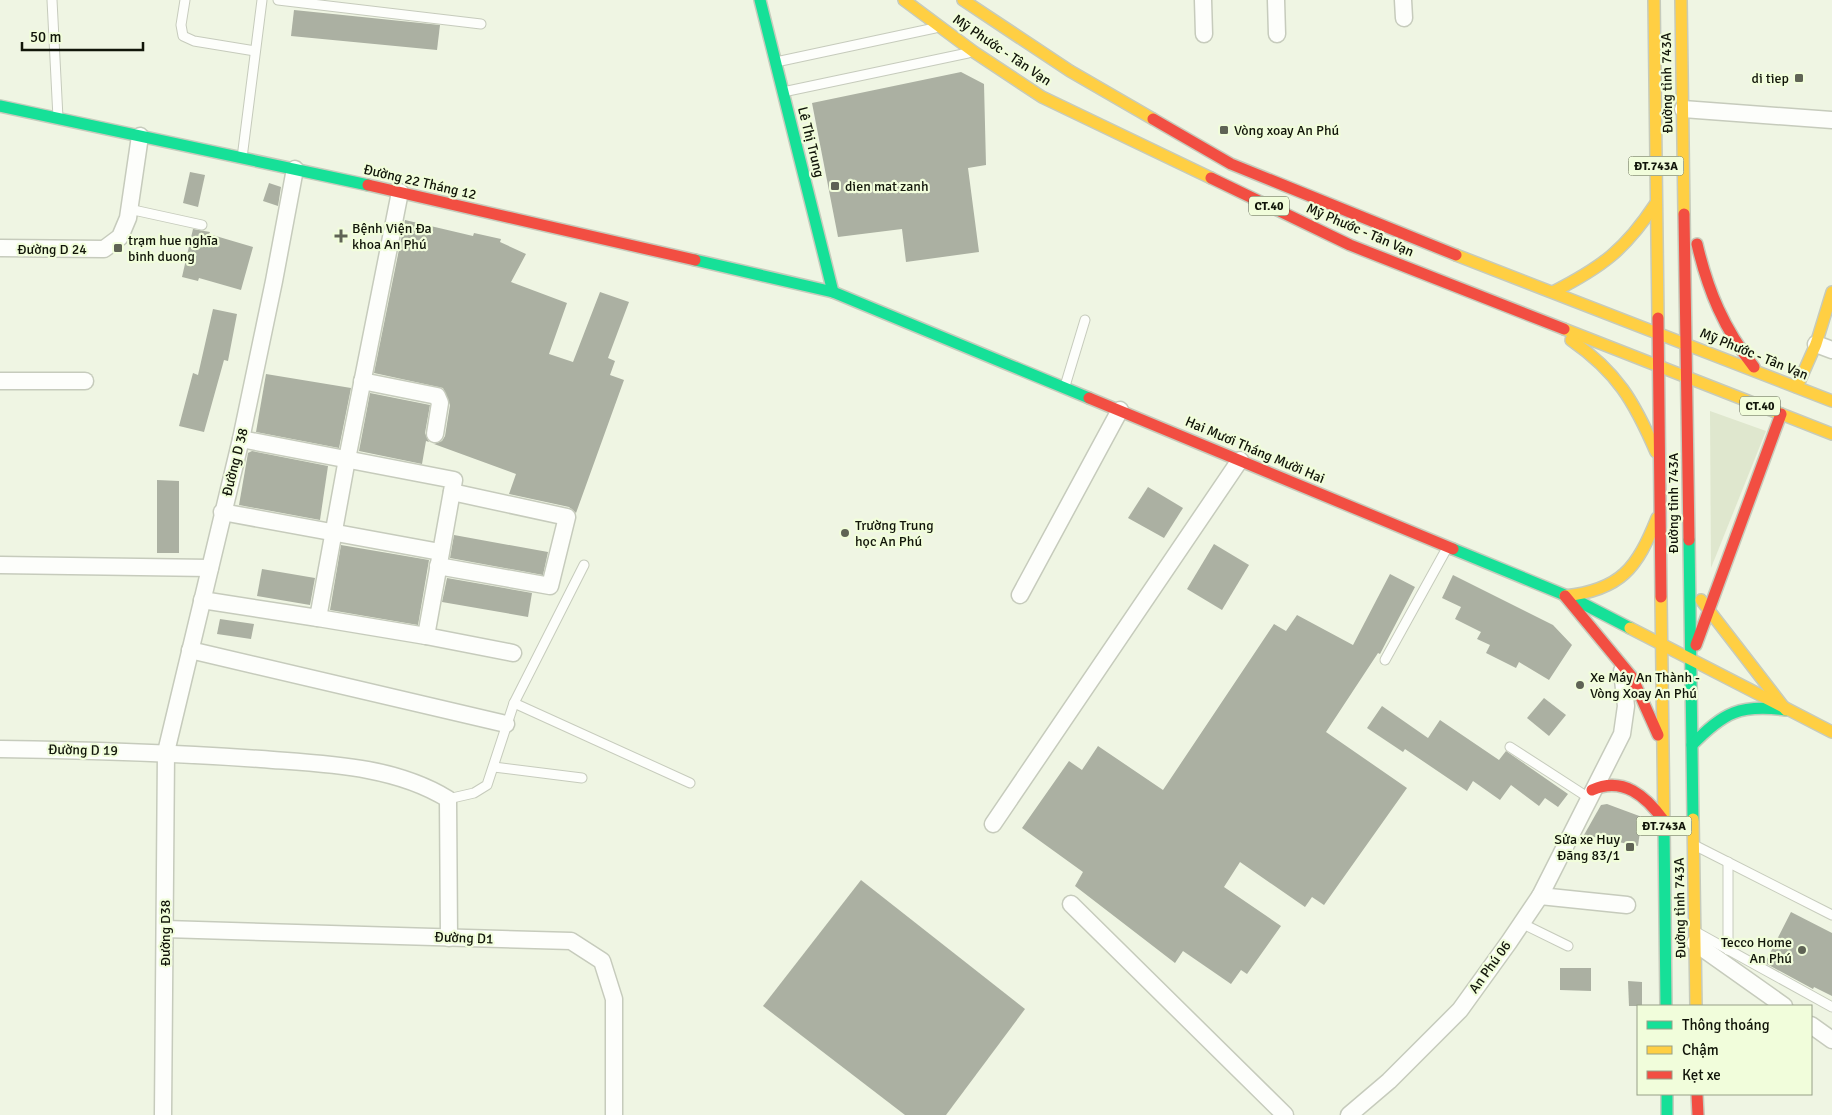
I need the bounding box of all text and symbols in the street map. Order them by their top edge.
street label: Mỹ Phước - Tân Vạn [949,11,1055,89]
scale bar [22,20,144,52]
text: 50 m [30,28,61,46]
street label: Đường tỉnh 743A [1658,32,1676,134]
place label: di tiep [1752,70,1789,87]
marker: di tiep [1793,72,1805,84]
street label: Lê Thị Trung [794,105,828,179]
place label: Vòng xoay An Phú [1234,122,1339,139]
marker: Vòng xoay An Phú [1218,124,1230,136]
road number: ĐT.743A [1628,157,1684,176]
street label: Đường 22 Tháng 12 [362,161,478,203]
place label: dien mat zanh [845,178,929,195]
marker: dien mat zanh [829,180,841,192]
road number: CT.40 [1249,197,1289,216]
street label: Mỹ Phước - Tân Vạn [1304,200,1416,260]
place label: Bệnh Viện Đa khoa An Phú [352,220,432,253]
marker: Bệnh Viện Đa khoa An Phú [334,229,348,243]
place label: trạm hue nghĩa binh duong [128,232,218,265]
street label: Đường D 24 [17,241,87,258]
marker: trạm hue nghĩa binh duong [112,242,124,254]
street label: Mỹ Phước - Tân Vạn [1697,325,1811,383]
road number: CT.40 [1740,396,1780,416]
street label: Hai Mươi Tháng Mười Hai [1183,413,1327,487]
street label: Đường D 38 [218,426,252,498]
street label: Đường tỉnh 743A [1665,452,1682,553]
place label: Trường Trung học An Phú [855,517,934,550]
marker: Trường Trung học An Phú [839,527,851,539]
place label: Xe Máy An Thành - Vòng Xoay An Phú [1590,669,1700,702]
marker: Xe Máy An Thành - Vòng Xoay An Phú [1574,679,1586,691]
street label: Đường D 19 [48,741,118,759]
road number: ĐT.743A [1636,816,1692,836]
place label: Sửa xe Huy Đăng 83/1 [1554,831,1620,864]
marker: Sửa xe Huy Đăng 83/1 [1624,841,1636,853]
street label: Đường tỉnh 743A [1671,857,1689,959]
street label: Đường D38 [157,900,174,966]
street label: Đường D1 [434,928,494,948]
place label: Tecco Home An Phú [1721,934,1792,967]
street label: An Phú 06 [1465,937,1515,997]
marker: Tecco Home An Phú [1796,944,1808,956]
legend [1637,1005,1812,1095]
text: Thông thoáng [1682,1016,1770,1034]
text: Chậm [1682,1041,1719,1059]
text: Kẹt xe [1682,1066,1721,1084]

